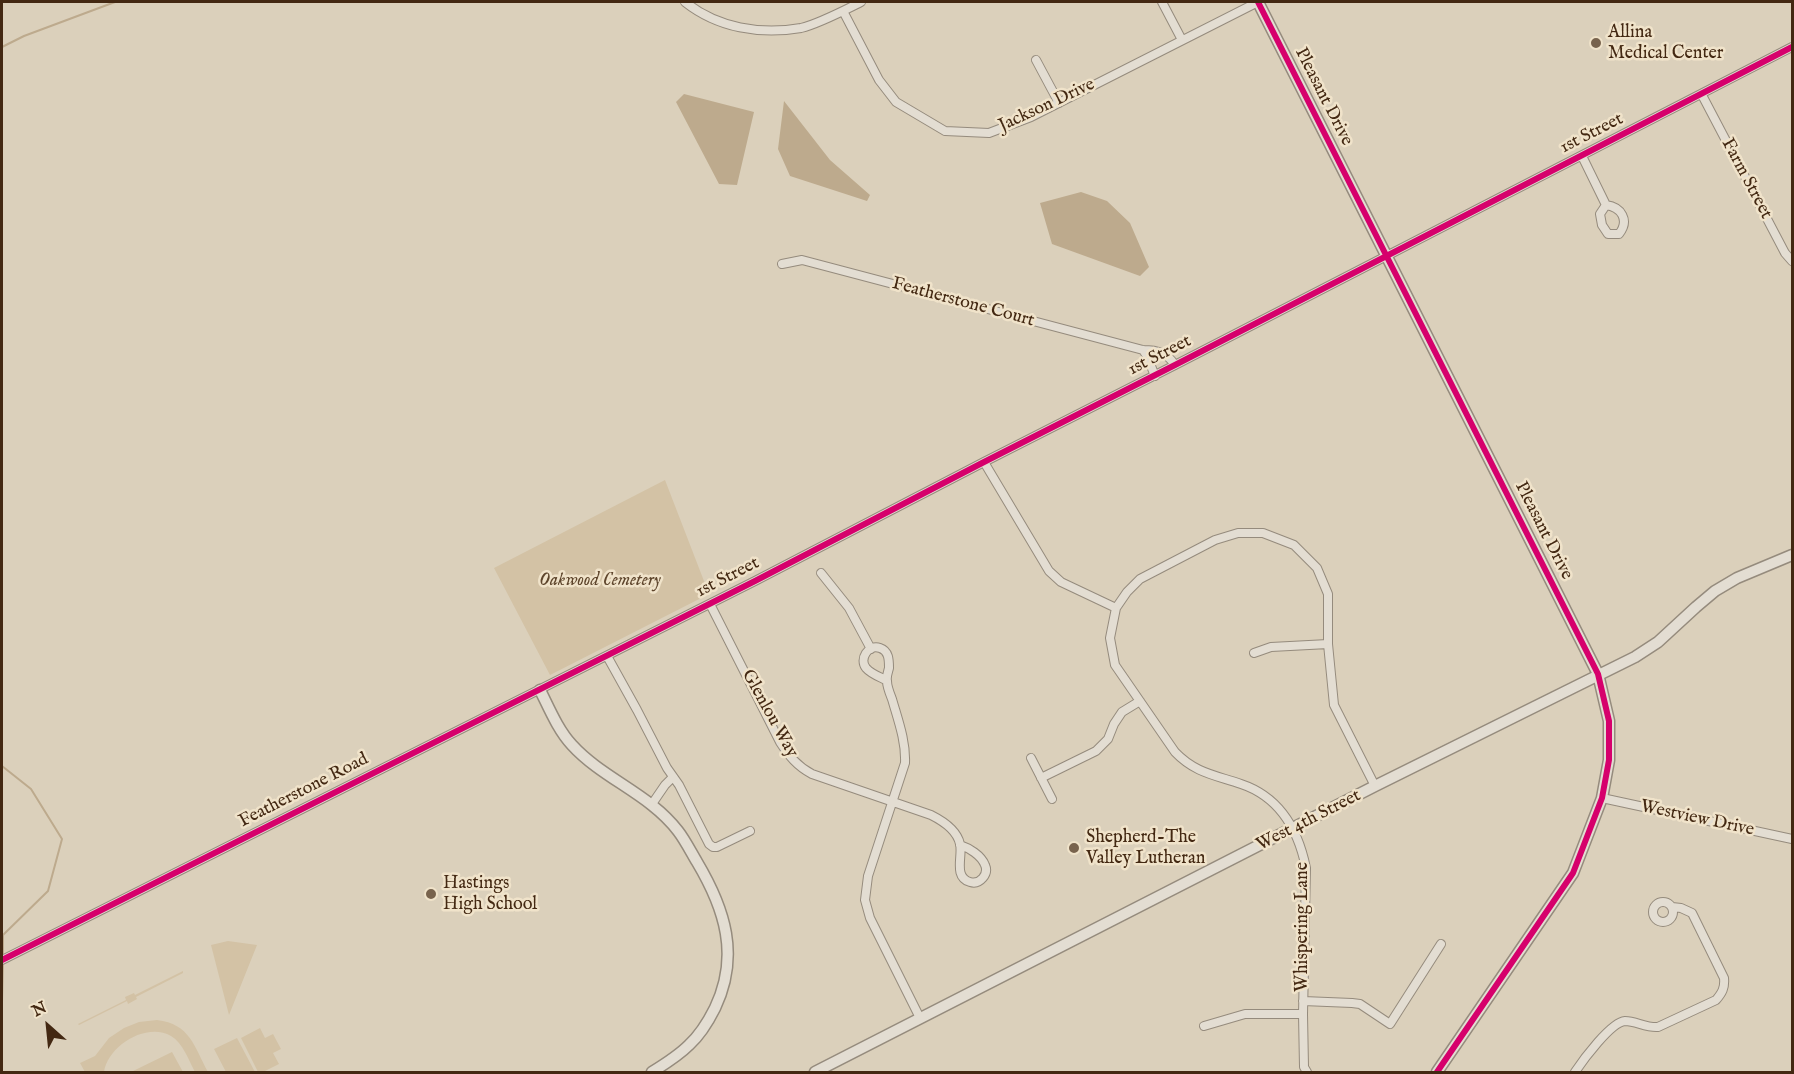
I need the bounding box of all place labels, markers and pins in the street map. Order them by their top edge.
place label: Allina Medical Center [1608,22,1723,64]
marker: Allina Medical Center [1589,36,1603,50]
place label: Shepherd-The Valley Lutheran [1086,827,1205,870]
marker: Shepherd-The Valley Lutheran [1067,841,1081,855]
place label: Hastings High School [443,873,537,916]
marker: Hastings High School [424,887,438,901]

